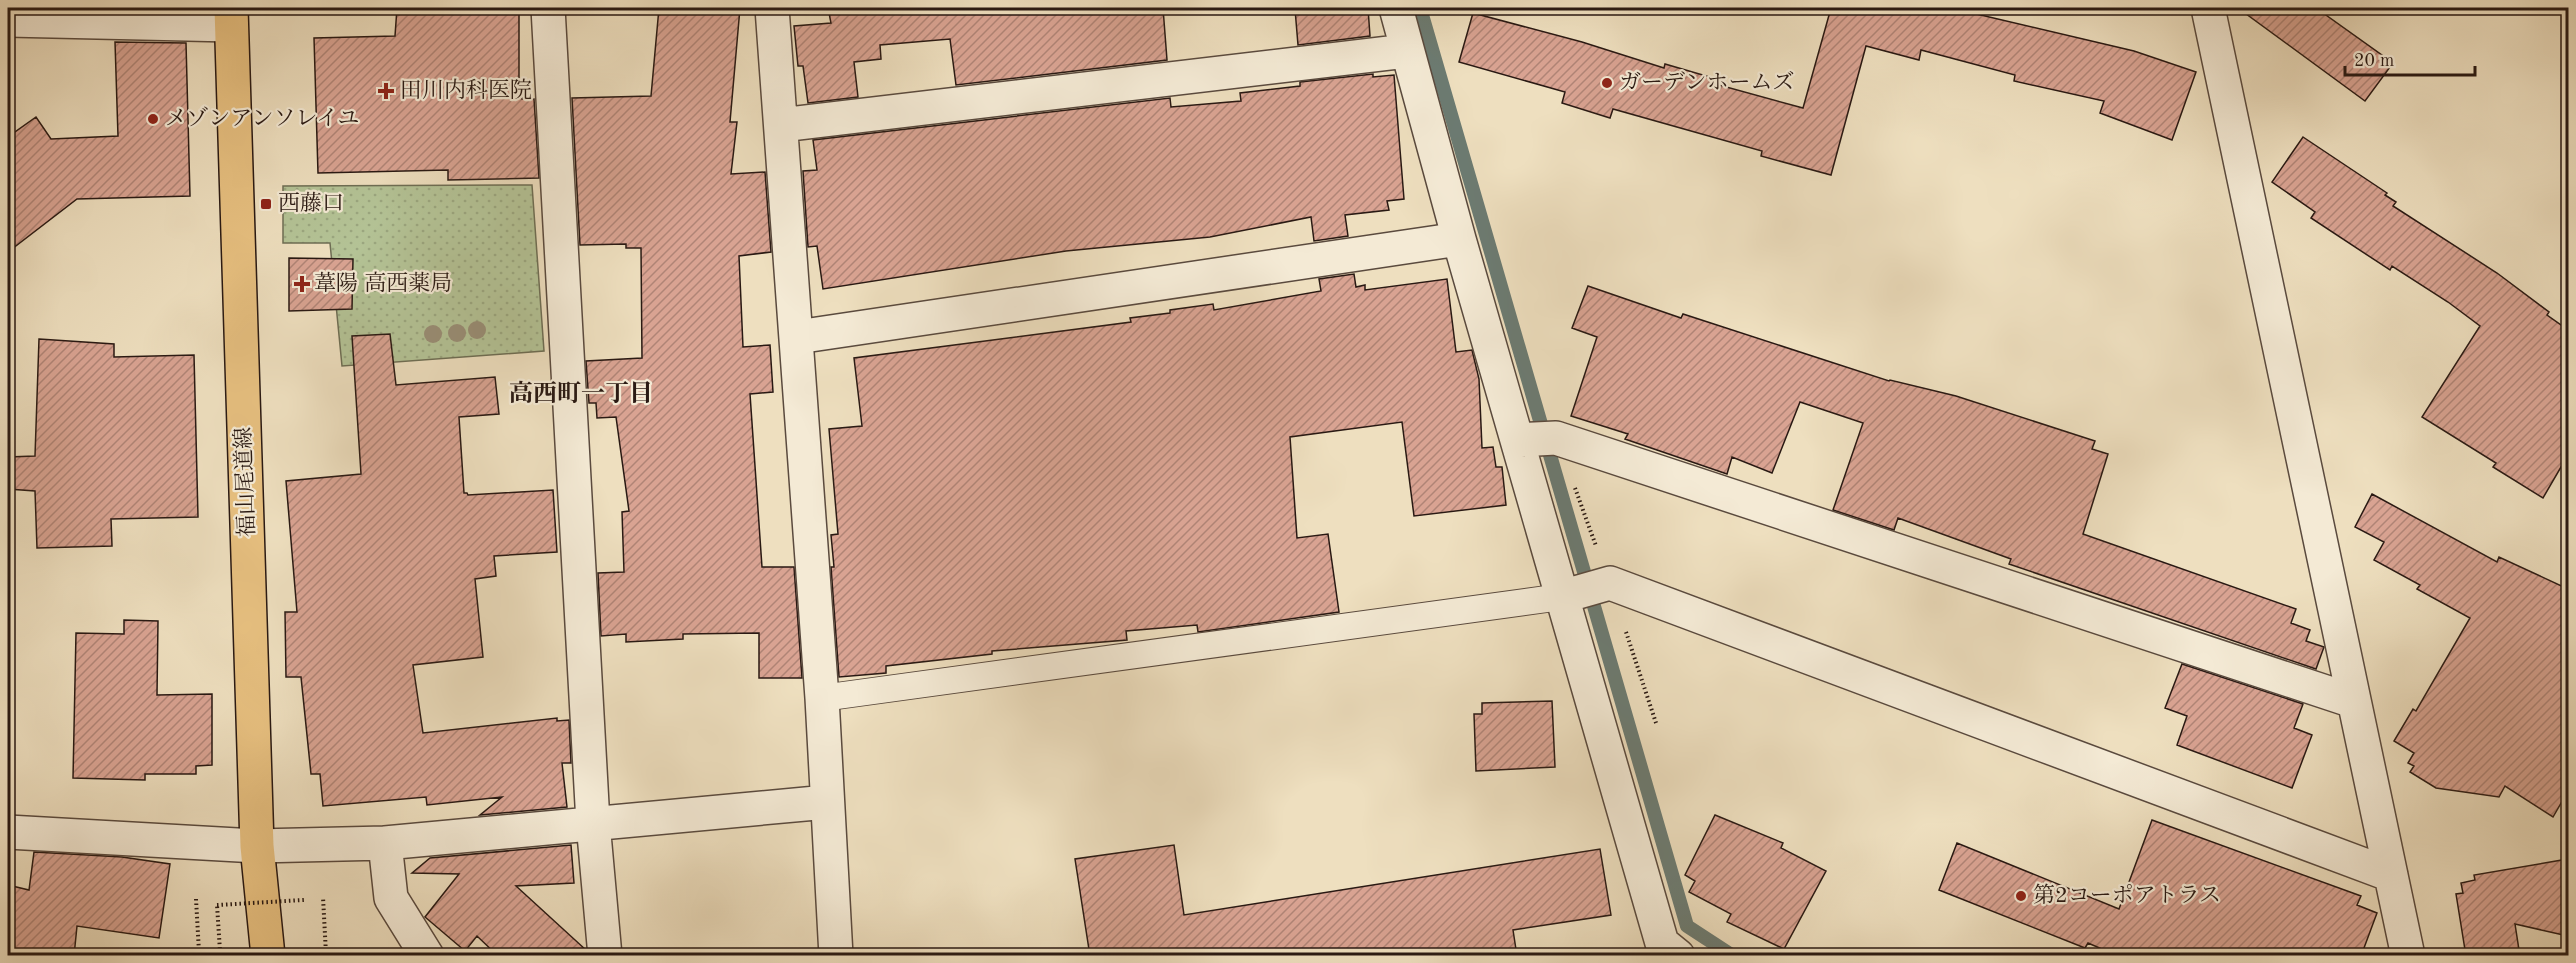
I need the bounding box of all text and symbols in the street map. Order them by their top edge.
scale bar [2345,39,2476,77]
text: 20 m [2354,52,2394,70]
place label: ガーデンホームズ [1619,71,1795,94]
marker: ガーデンホームズ [1600,76,1614,90]
place label: 田川内科医院 [400,78,532,102]
marker: 田川内科医院 [377,82,395,100]
place label: メゾンアンソレイユ [165,106,359,130]
marker: メゾンアンソレイユ [146,112,160,126]
place label: 西藤口 [278,191,344,215]
marker: 西藤口 [259,197,273,211]
place label: 葦陽 高西薬局 [314,271,452,295]
marker: 葦陽 高西薬局 [295,277,309,291]
district label: 高西町一丁目 [509,380,653,407]
street label: 福山尾道線 [231,427,259,537]
place label: 第2コーポアトラス [2033,883,2221,907]
marker: 第2コーポアトラス [2014,889,2028,903]

